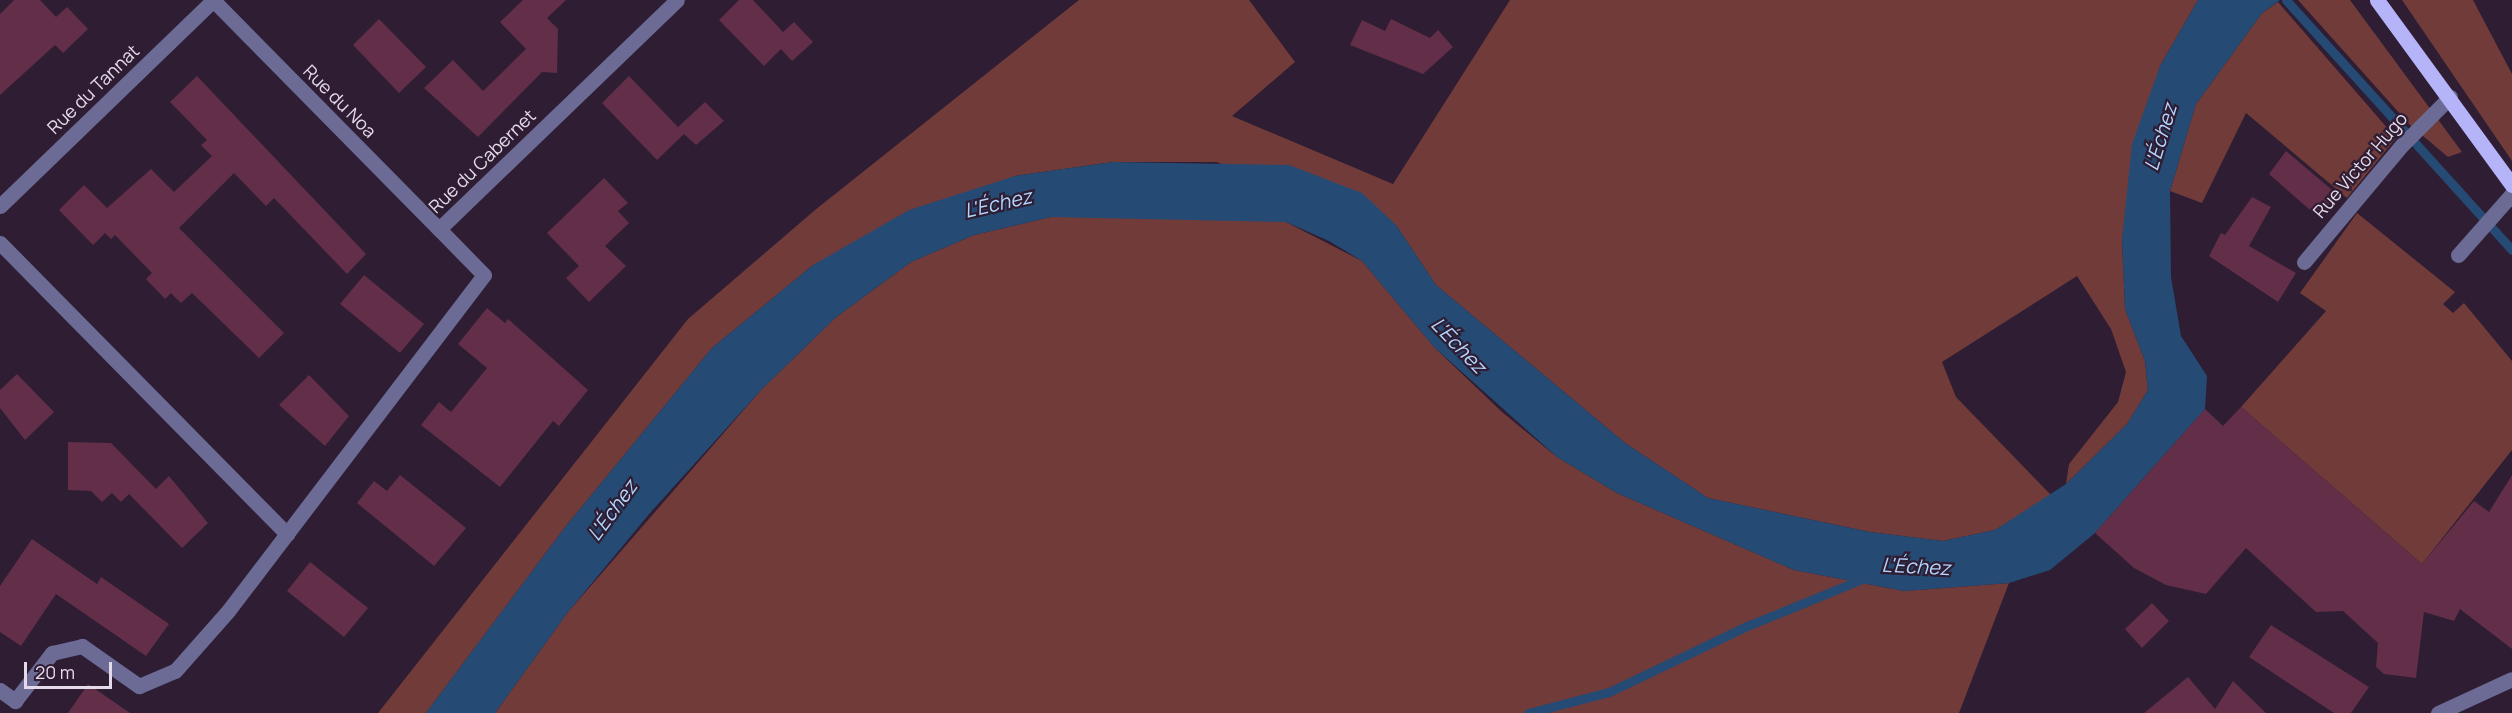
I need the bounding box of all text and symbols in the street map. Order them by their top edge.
street label: Rue du Tannat [43,40,143,138]
street label: Rue du Noa [299,60,381,142]
water label: L'Échez [2138,101,2182,173]
street label: Rue du Cabernet [424,105,540,217]
street label: Rue Victor Hugo [2308,108,2412,222]
water label: L'Échez [962,184,1034,222]
water label: L'Échez [1427,312,1491,378]
water label: L'Échez [582,475,642,545]
water label: L'Échez [1881,552,1951,580]
scale bar [27,650,116,688]
text: 20 m [35,660,75,684]

